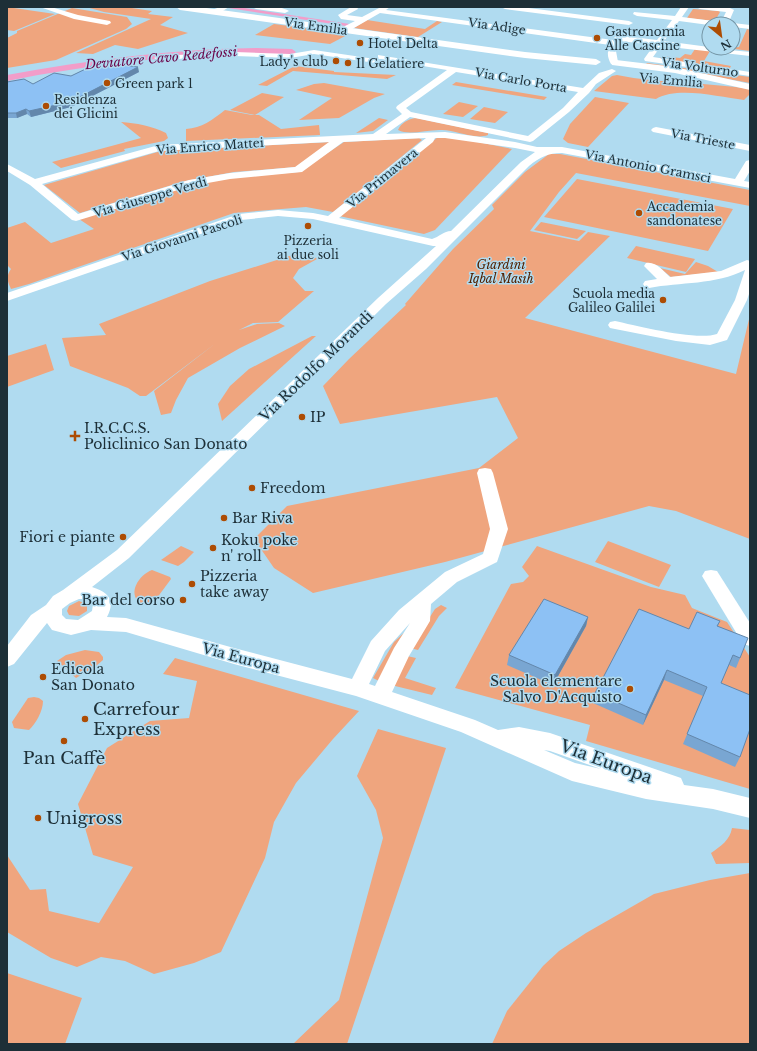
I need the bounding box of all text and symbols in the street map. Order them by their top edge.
street label: Via Emilia [282,14,349,38]
street label: Via Adige [466,14,527,37]
north arrow [701,16,741,56]
place label: Gastronomia Alle Cascine [604,24,686,53]
marker: Gastronomia Alle Cascine [592,33,602,43]
place label: Hotel Delta [368,36,438,51]
text: N [717,36,734,54]
marker: Hotel Delta [355,38,365,48]
water label: Deviatore Cavo Redefossi [83,43,238,73]
place label: Lady's club [259,54,328,69]
street label: Via Volturno [660,54,740,80]
marker: Lady's club [331,56,341,66]
place label: Il Gelatiere [356,56,424,71]
marker: Il Gelatiere [343,58,353,68]
street label: Via Carlo Porta [473,64,569,96]
street label: Via Emilia [638,70,704,90]
place label: Green park 1 [115,76,193,91]
marker: Green park 1 [102,78,112,88]
place label: Residenza dei Glicini [54,92,118,121]
marker: Residenza dei Glicini [41,101,51,111]
street label: Via Trieste [669,125,737,153]
street label: Via Enrico Mattei [155,135,264,157]
street label: Via Primavera [343,145,421,212]
street label: Via Antonio Gramsci [583,146,712,186]
street label: Via Giuseppe Verdi [91,174,209,221]
place label: Accademia sandonatese [646,199,722,228]
marker: Accademia sandonatese [634,208,644,218]
street label: Via Giovanni Pascoli [119,211,244,265]
marker: Pizzeria ai due soli [303,221,313,231]
place label: Pizzeria ai due soli [277,233,339,262]
park label: Giardini Iqbal Masih [467,257,534,286]
place label: Scuola media Galileo Galilei [568,286,655,315]
marker: Scuola media Galileo Galilei [658,295,668,305]
street label: Via Rodolfo Morandi [255,307,377,426]
place label: IP [310,408,326,426]
marker: IP [297,412,307,422]
place label: I.R.C.C.S. Policlinico San Donato [84,419,247,453]
marker: I.R.C.C.S. Policlinico San Donato [69,430,81,442]
place label: Freedom [260,479,325,497]
marker: Freedom [247,483,257,493]
place label: Bar Riva [232,509,293,527]
marker: Bar Riva [219,513,229,523]
place label: Fiori e piante [19,528,115,546]
place label: Koku poke n' roll [221,531,297,565]
marker: Fiori e piante [118,532,128,542]
marker: Koku poke n' roll [208,543,218,553]
place label: Pizzeria take away [200,567,269,601]
marker: Pizzeria take away [187,579,197,589]
place label: Bar del corso [81,591,175,609]
marker: Bar del corso [178,595,188,605]
street label: Via Europa [199,639,282,677]
place label: Edicola San Donato [51,660,135,694]
marker: Edicola San Donato [38,672,48,682]
place label: Scuola elementare Salvo D'Acquisto [490,672,622,706]
marker: Scuola elementare Salvo D'Acquisto [625,684,635,694]
place label: Carrefour Express [93,699,180,740]
marker: Carrefour Express [80,714,90,724]
street label: Via Europa [556,735,656,789]
marker: Pan Caffè [59,736,69,746]
place label: Pan Caffè [23,748,105,769]
place label: Unigross [46,808,122,829]
marker: Unigross [33,813,43,823]

